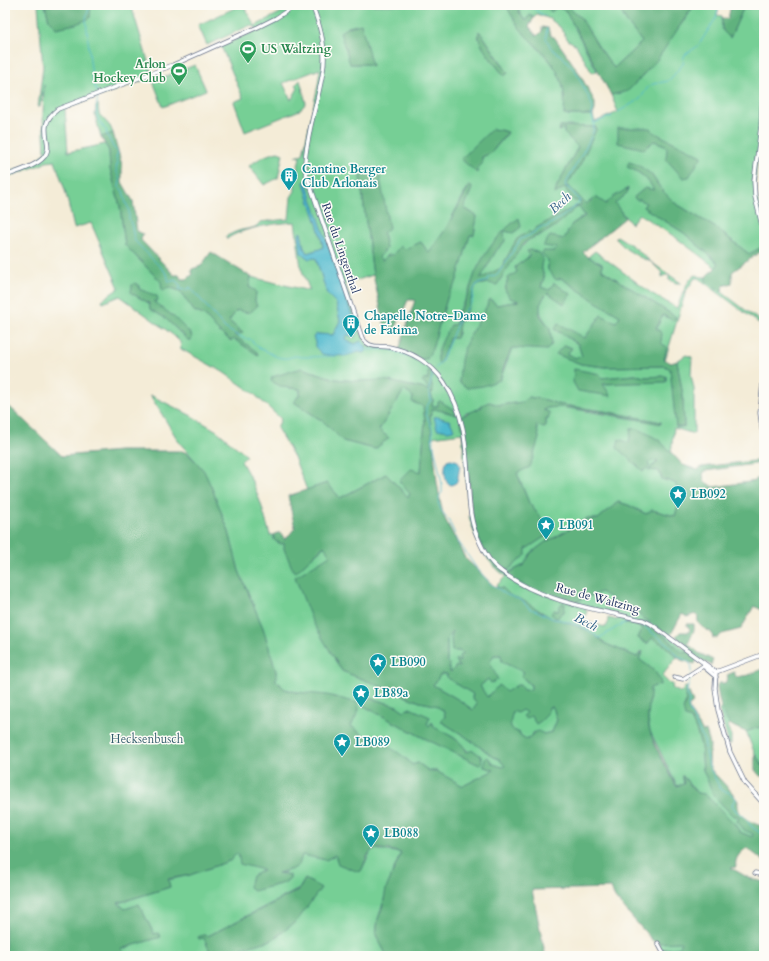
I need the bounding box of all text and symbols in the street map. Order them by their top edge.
sports icon: US Waltzing [238,39,258,64]
place label: US Waltzing [261,41,332,57]
place label: Arlon Hockey Club [93,56,166,86]
sports icon: Arlon Hockey Club [169,61,189,86]
place label: Cantine Berger Club Arlonais [302,161,386,191]
building icon: Cantine Berger Club Arlonais [279,166,299,191]
water label: Bech [545,188,575,218]
street label: Rue du Lingenthal [318,201,364,295]
place label: Chapelle Notre-Dame de Fatima [364,308,486,338]
building icon: Chapelle Notre-Dame de Fatima [341,313,361,338]
place icon: LB092 [668,484,688,509]
place label: LB092 [691,486,726,502]
place icon: LB091 [536,515,556,540]
place label: LB091 [559,517,594,533]
street label: Rue de Waltzing [554,579,642,617]
water label: Bech [571,609,601,636]
place icon: LB090 [368,652,388,677]
place label: LB090 [391,654,426,670]
place icon: LB89a [351,683,371,708]
place label: LB89a [374,685,409,701]
park label: Hecksenbusch [111,731,184,747]
place icon: LB089 [332,732,352,757]
place label: LB089 [355,734,390,750]
place icon: LB088 [361,823,381,848]
place label: LB088 [384,825,419,841]

